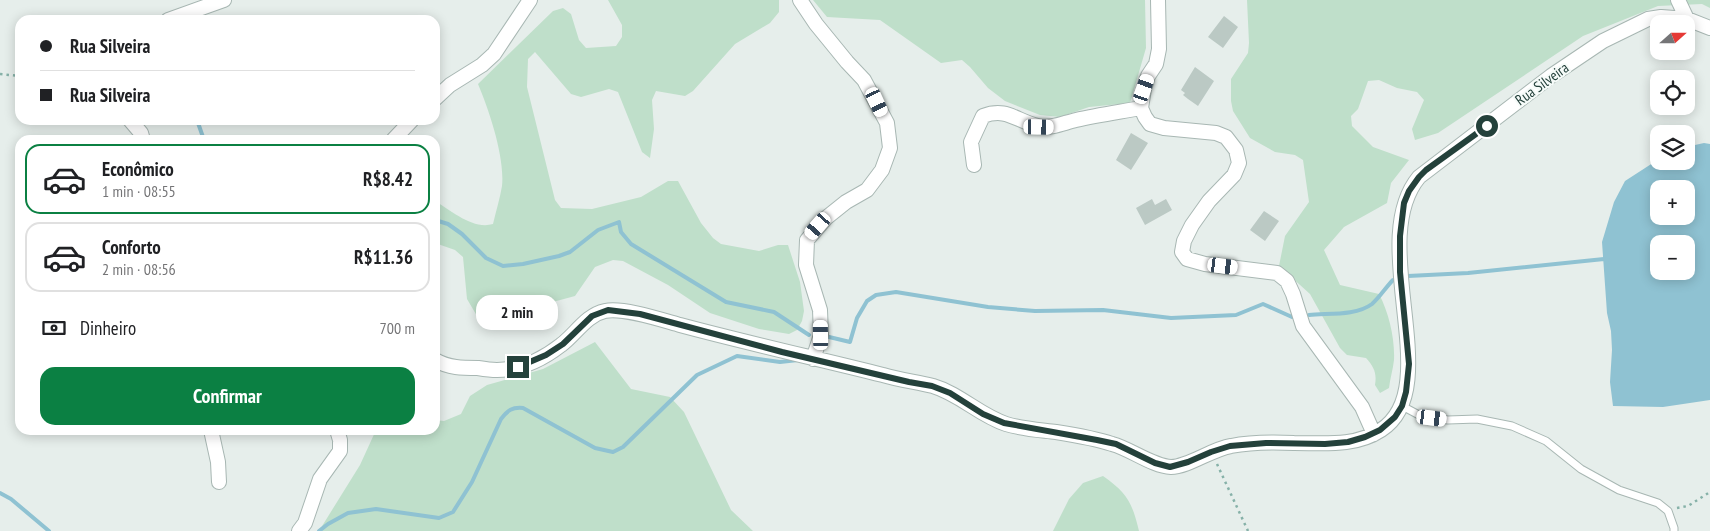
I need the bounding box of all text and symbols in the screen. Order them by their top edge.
north arrow [1650,15,1695,60]
map controls [1650,15,1695,280]
text: Rua Silveira [70,34,150,58]
street label: Rua Silveira [1511,58,1572,109]
button: locate [1650,70,1695,115]
car [1132,72,1155,106]
text: Rua Silveira [70,83,150,107]
car [863,85,890,119]
route start [1476,115,1498,137]
car [1023,119,1054,135]
button: layers [1650,125,1695,170]
icon: car [42,157,87,202]
text: Econômico [102,157,174,181]
text: R$8.42 [363,167,413,191]
button: + [1650,180,1695,225]
text: 1 min · 08:55 [102,181,176,201]
car [802,210,833,242]
icon: car [42,235,87,280]
text: Conforto [102,235,161,259]
button: − [1650,235,1695,280]
text: R$11.36 [354,245,413,269]
car [1207,257,1238,275]
text: 2 min · 08:56 [102,259,176,279]
callout: 2 min [477,294,559,330]
text: 2 min [501,302,533,322]
icon: cash [40,314,68,342]
text: Dinheiro [80,316,136,340]
text: 700 m [380,318,415,338]
car [813,320,828,350]
route end [507,356,529,378]
button: Confirmar [40,367,415,425]
car [1416,409,1447,427]

